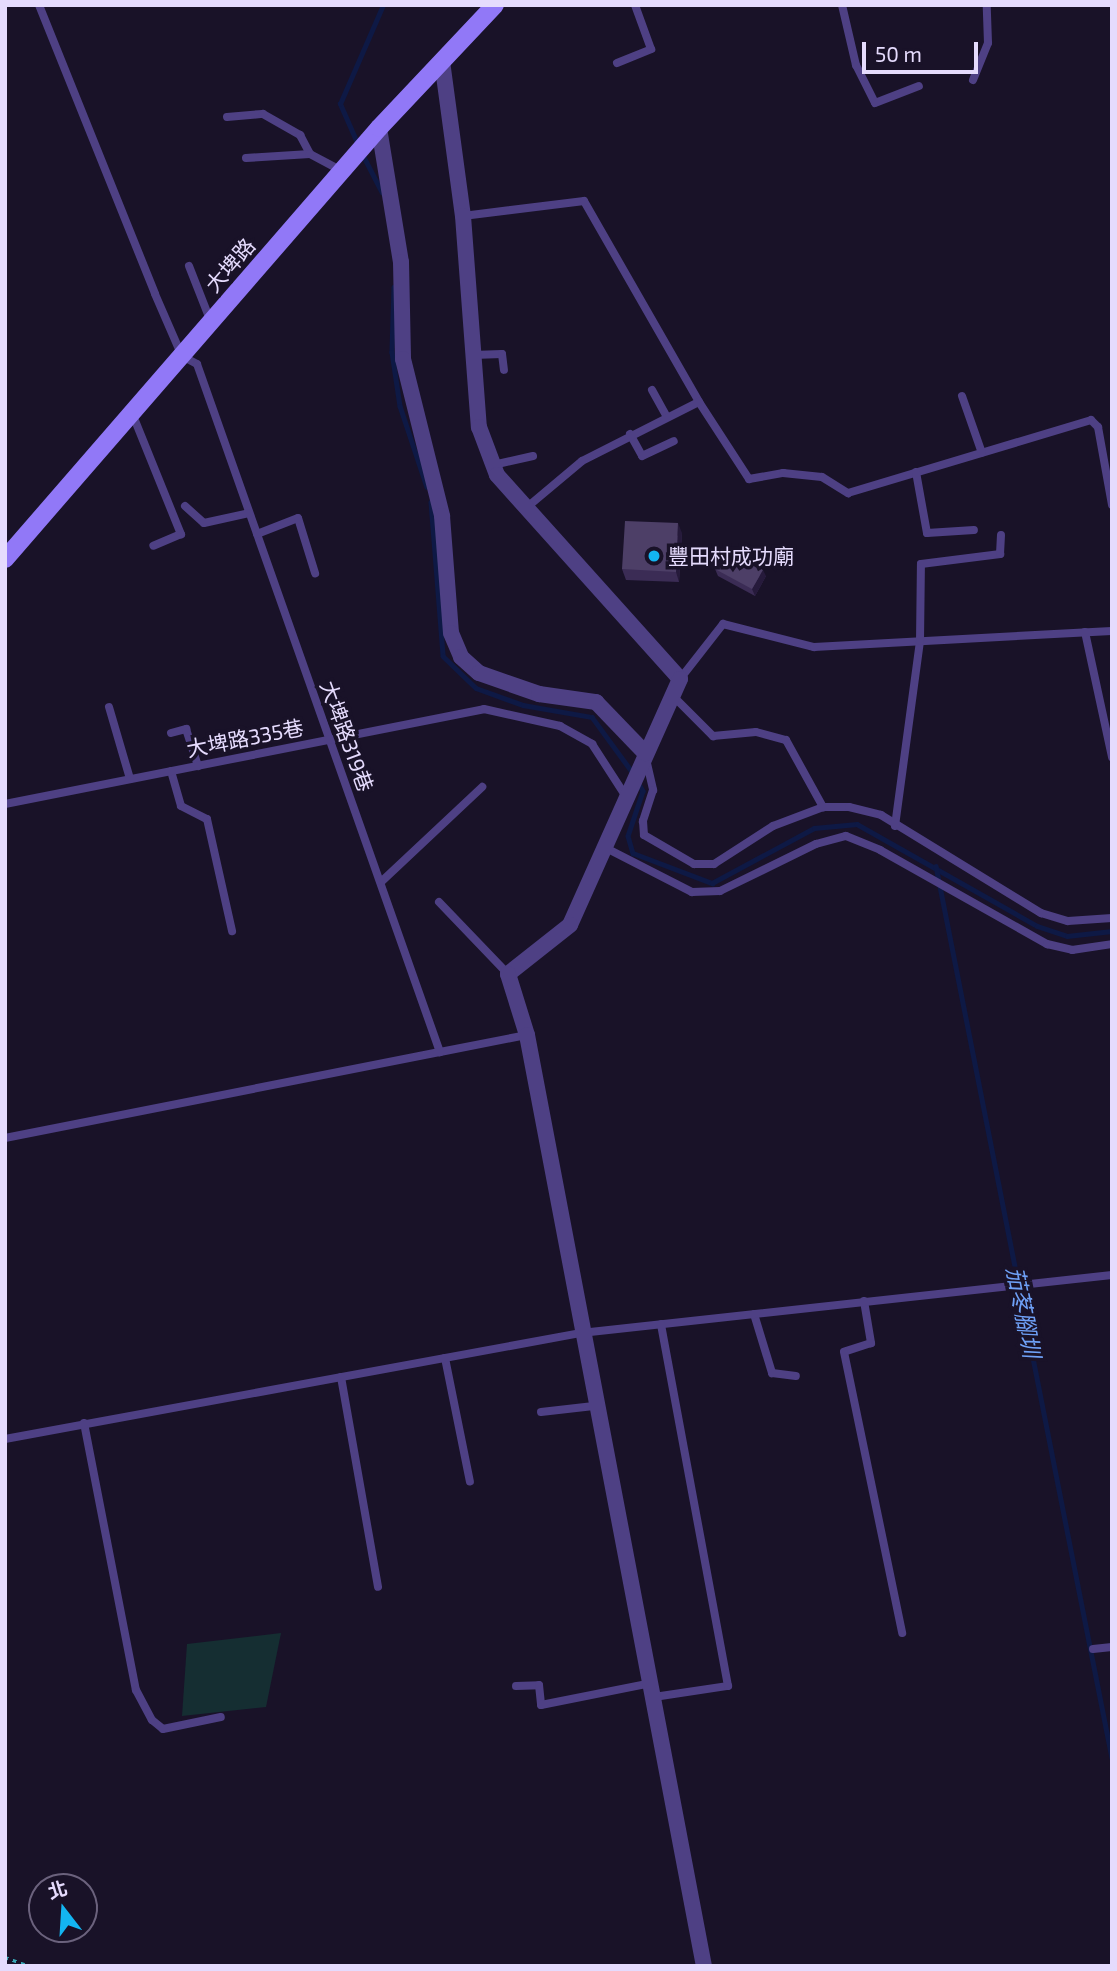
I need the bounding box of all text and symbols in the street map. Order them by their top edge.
scale bar [865,28,981,72]
text: 50 m [875,41,922,66]
street label: 大埤路 [200,233,260,297]
place label: 豐田村成功廟 [668,543,794,569]
marker: 豐田村成功廟 [646,548,662,564]
street label: 大埤路319巷 [315,677,379,795]
street label: 大埤路335巷 [184,714,306,762]
water label: 茄苳腳圳 [1002,1264,1046,1360]
north arrow [28,1873,98,1943]
text: 北 [45,1876,70,1903]

